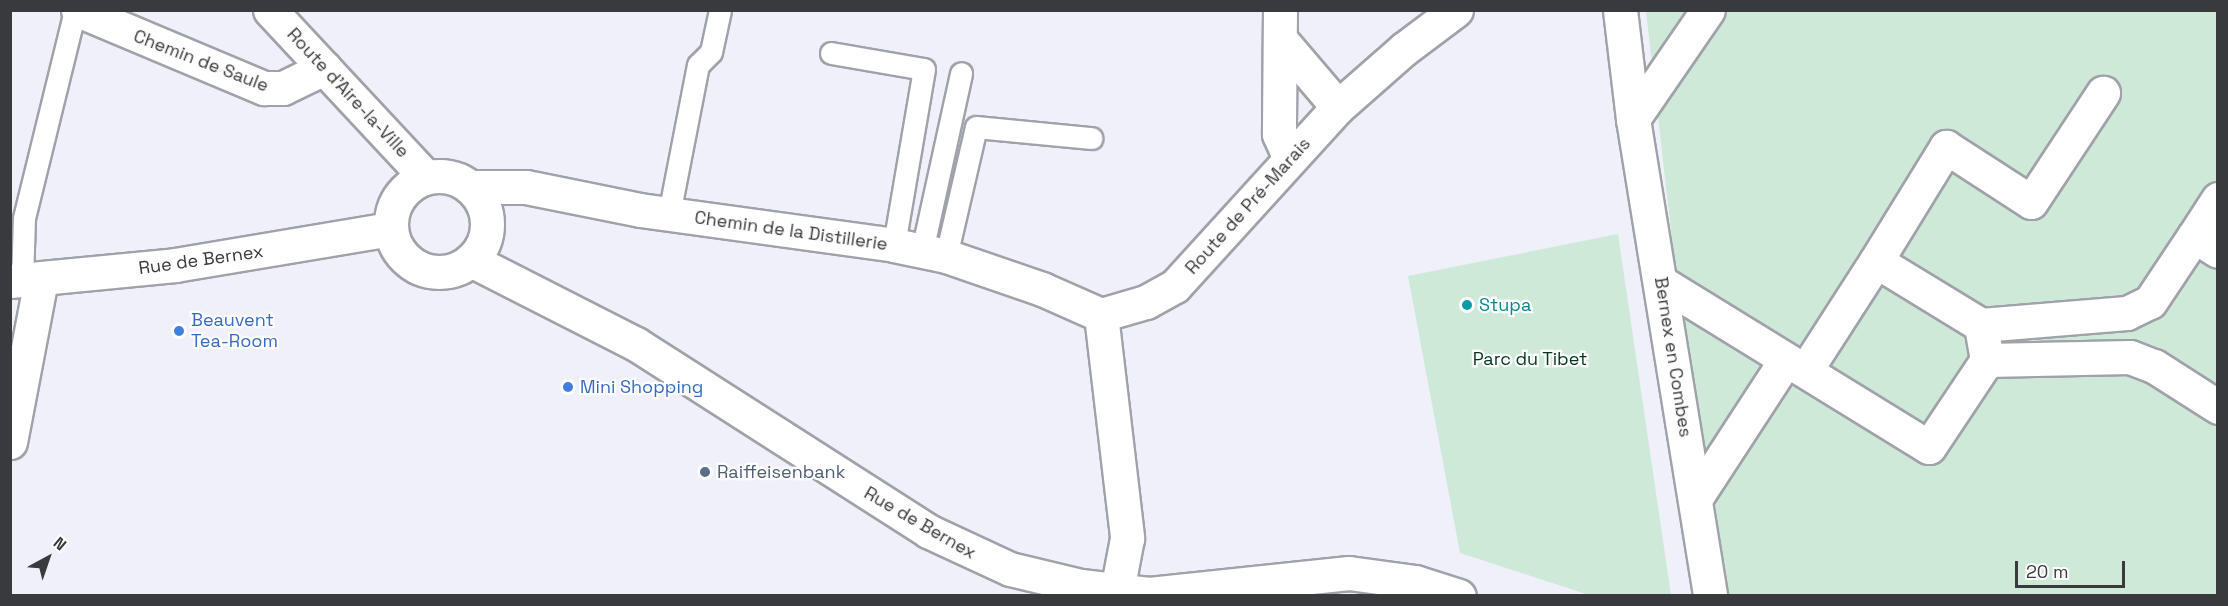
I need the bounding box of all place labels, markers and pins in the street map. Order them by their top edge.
place label: Stupa [1479,294,1531,316]
marker: Stupa [1460,298,1474,312]
place label: Beauvent Tea-Room [191,310,278,352]
marker: Beauvent Tea-Room [172,324,186,338]
place label: Mini Shopping [580,376,703,398]
marker: Mini Shopping [561,380,575,394]
place label: Raiffeisenbank [717,461,845,483]
marker: Raiffeisenbank [698,465,712,479]

